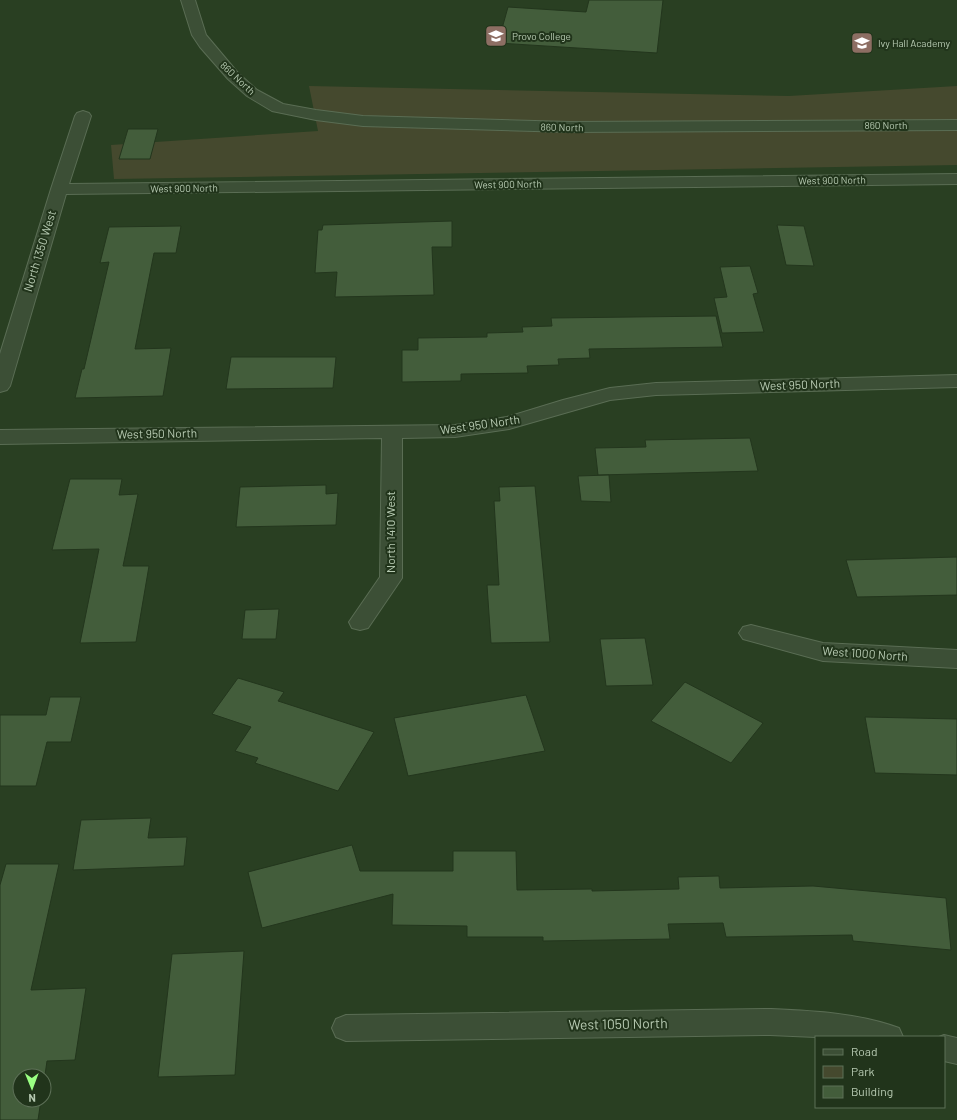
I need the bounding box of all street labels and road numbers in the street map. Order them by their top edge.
street label: 860 North [218,59,258,97]
street label: 860 North [864,119,908,131]
street label: 860 North [540,121,584,133]
street label: West 900 North [798,173,866,187]
street label: West 900 North [474,177,542,191]
street label: West 900 North [150,181,218,195]
street label: North 1350 West [20,208,58,293]
street label: West 950 North [760,376,840,392]
street label: West 950 North [439,411,521,437]
street label: West 950 North [117,425,197,441]
street label: North 1410 West [383,491,397,573]
street label: West 1000 North [822,643,908,663]
street label: West 1050 North [568,1014,668,1033]

